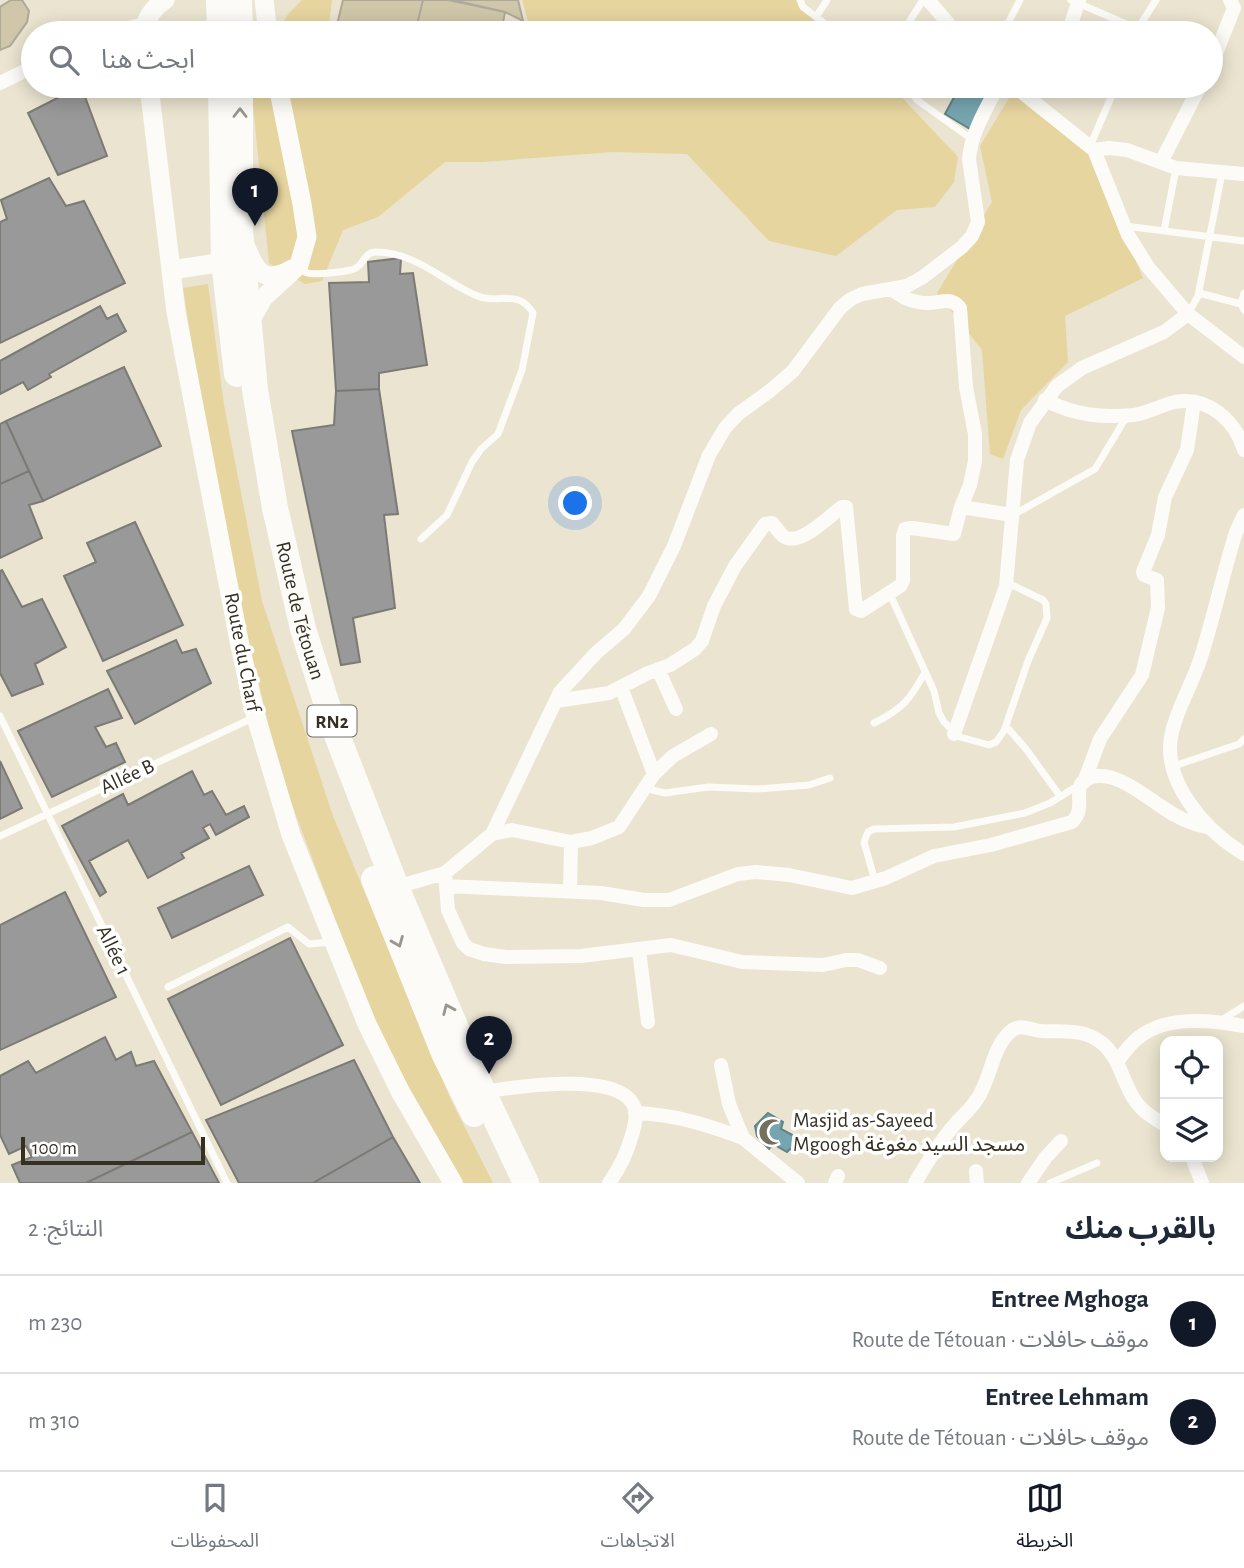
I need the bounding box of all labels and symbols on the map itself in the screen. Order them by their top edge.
one-way arrow [232,107,248,118]
pin: 1 [232,168,278,226]
your location [558,486,592,520]
street label: Route de Tétouan [272,540,328,682]
street label: Route du Charf [221,591,265,715]
road number: RN2 [308,706,356,736]
street label: Allée B [97,755,157,798]
street label: Allée 1 [93,922,135,978]
one-way arrow [390,936,404,948]
one-way arrow [442,1004,456,1016]
pin: 2 [466,1016,512,1074]
place label: Masjid as-Sayeed Mgoogh مسجد السيد مغوغة [793,1110,1025,1156]
mosque icon: Masjid as-Sayeed Mgoogh مسجد السيد مغوغة [757,1117,787,1147]
scale bar [21,1134,205,1166]

